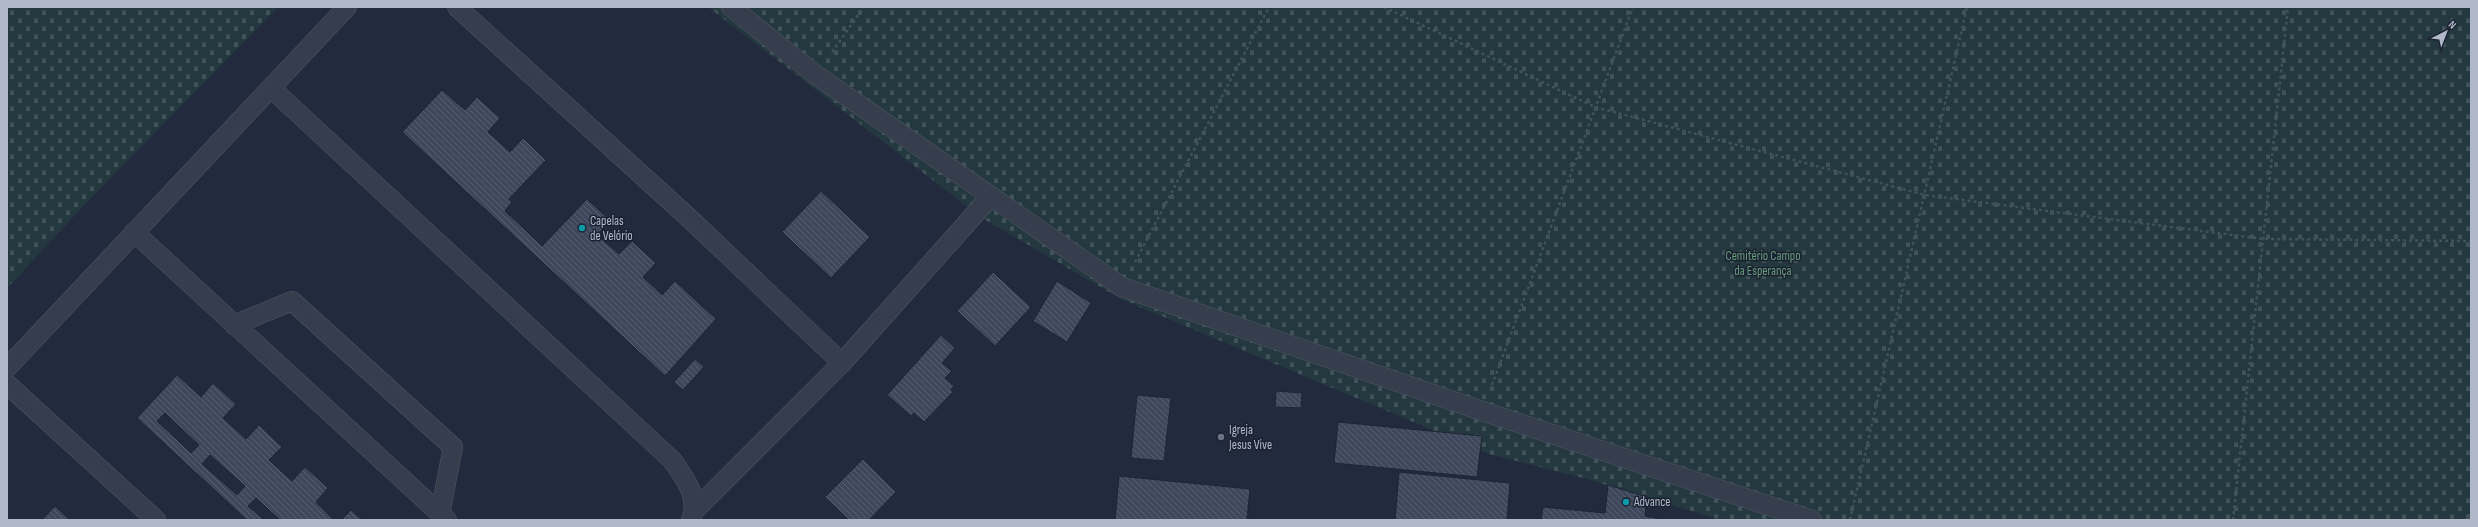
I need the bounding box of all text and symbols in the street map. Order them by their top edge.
north arrow [2426,12,2466,52]
text: N [2446,18,2459,32]
place label: Capelas de Velório [590,213,633,244]
marker: Capelas de Velório [577,223,587,233]
park label: Cemitério Campo da Esperança [1725,248,1801,279]
place label: Igreja Jesus Vive [1228,422,1272,453]
marker: Igreja Jesus Vive [1216,432,1226,442]
place label: Advance [1633,494,1671,510]
marker: Advance [1621,497,1631,507]

